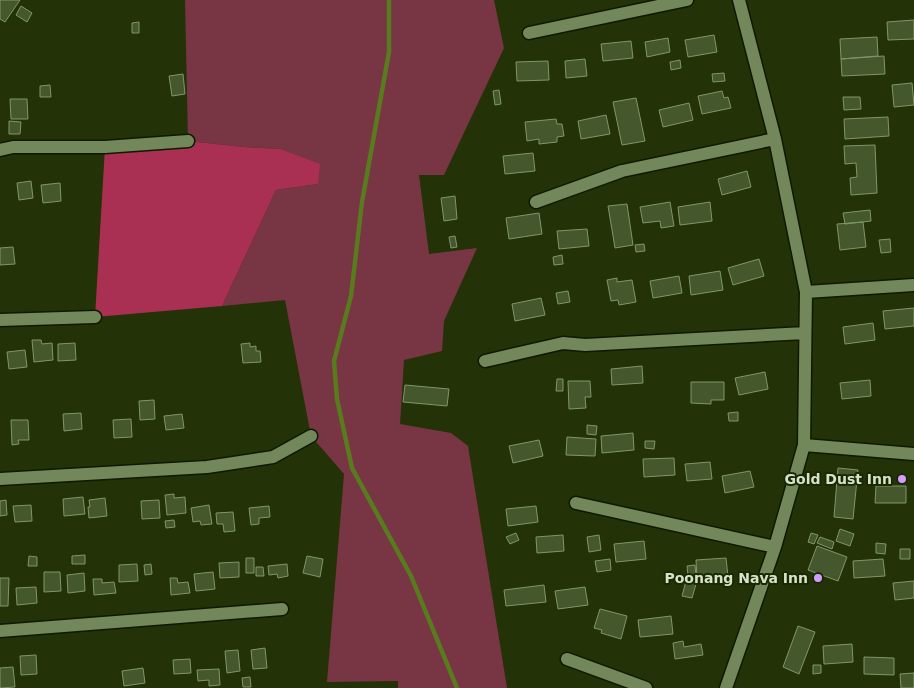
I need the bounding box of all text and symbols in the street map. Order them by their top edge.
place label: Gold Dust Inn [785,471,892,487]
marker: Gold Dust Inn [896,473,908,485]
place label: Poonang Nava Inn [664,570,808,586]
marker: Poonang Nava Inn [812,572,824,584]

